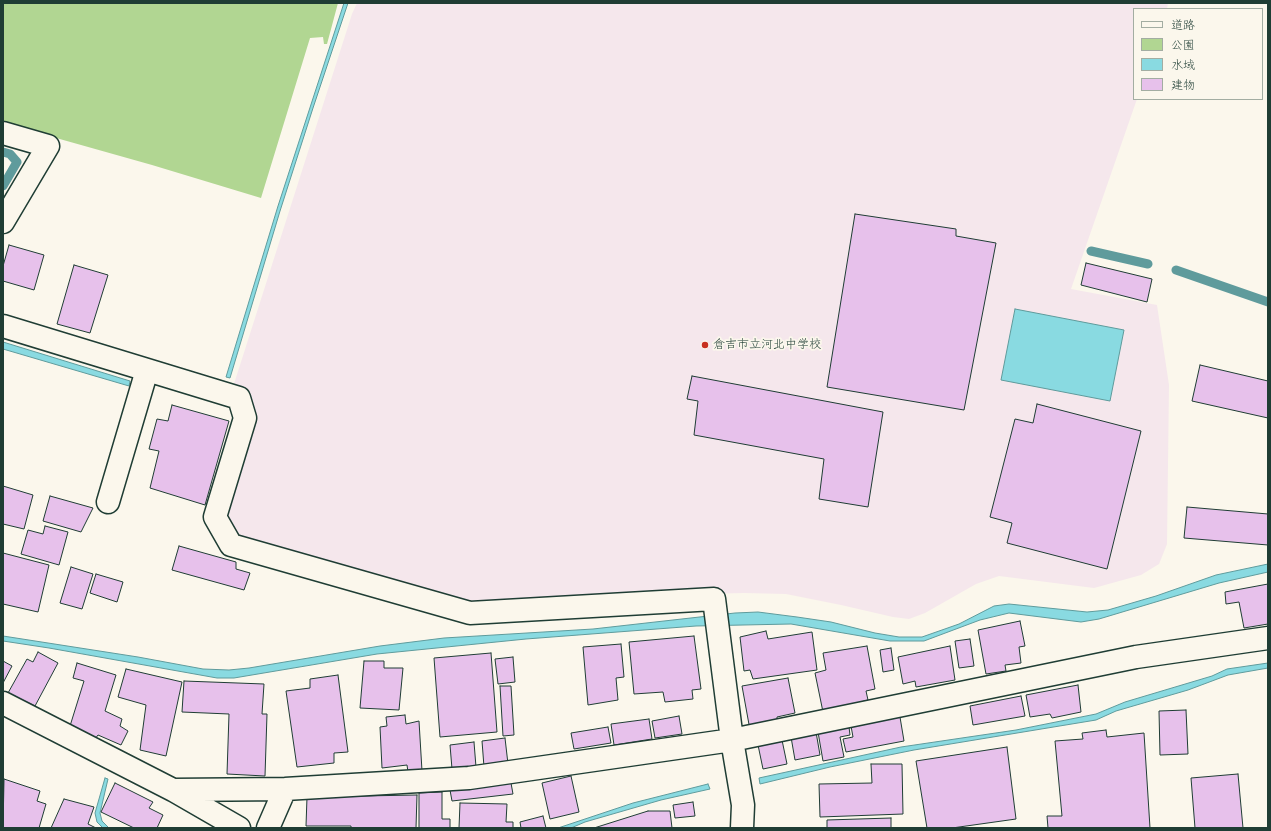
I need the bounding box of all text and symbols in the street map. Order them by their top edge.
legend [1133,8,1263,100]
text: 道路 [1171,17,1195,33]
text: 公園 [1171,37,1195,53]
text: 水域 [1171,57,1195,73]
text: 建物 [1171,77,1195,93]
place label: 倉吉市立河北中学校 [713,338,821,352]
marker: 倉吉市立河北中学校 [700,340,710,350]

